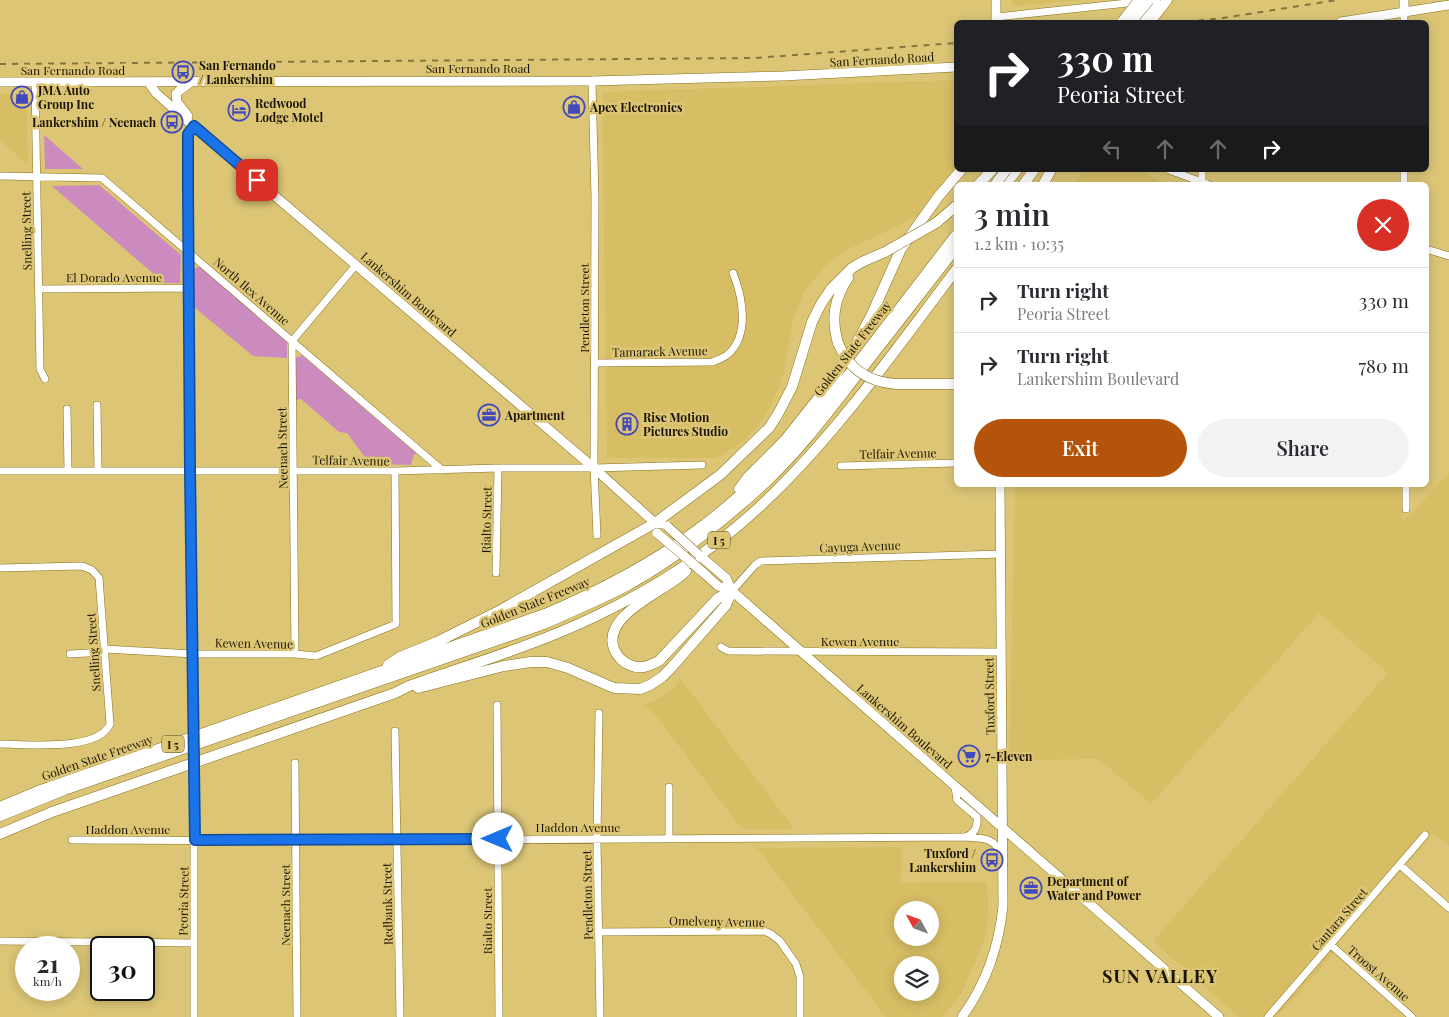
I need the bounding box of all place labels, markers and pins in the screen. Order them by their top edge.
place label: San Fernando / Lankershim [199,57,276,87]
bus stop icon: San Fernando / Lankershim [171,60,195,84]
place label: JMA Auto Group Inc [37,82,94,112]
shop icon: JMA Auto Group Inc [10,85,34,109]
place label: Redwood Lodge Motel [255,95,323,125]
shop icon: Apex Electronics [562,95,586,119]
hotel icon: Redwood Lodge Motel [227,98,251,122]
place label: Apex Electronics [589,99,683,115]
bus stop icon: Lankershim / Neenach [160,110,184,134]
place label: Lankershim / Neenach [32,114,157,130]
pin [236,159,278,201]
office icon: Apartment [477,403,501,427]
place label: Apartment [504,407,565,423]
place label: Rise Motion Pictures Studio [643,409,728,439]
building icon: Rise Motion Pictures Studio [615,412,639,436]
supermarket icon: 7-Eleven [957,744,981,768]
place label: 7-Eleven [985,748,1033,764]
place label: Tuxford / Lankershim [909,845,977,875]
bus stop icon: Tuxford / Lankershim [980,848,1004,872]
place label: Department of Water and Power [1046,873,1141,903]
office icon: Department of Water and Power [1019,876,1043,900]

